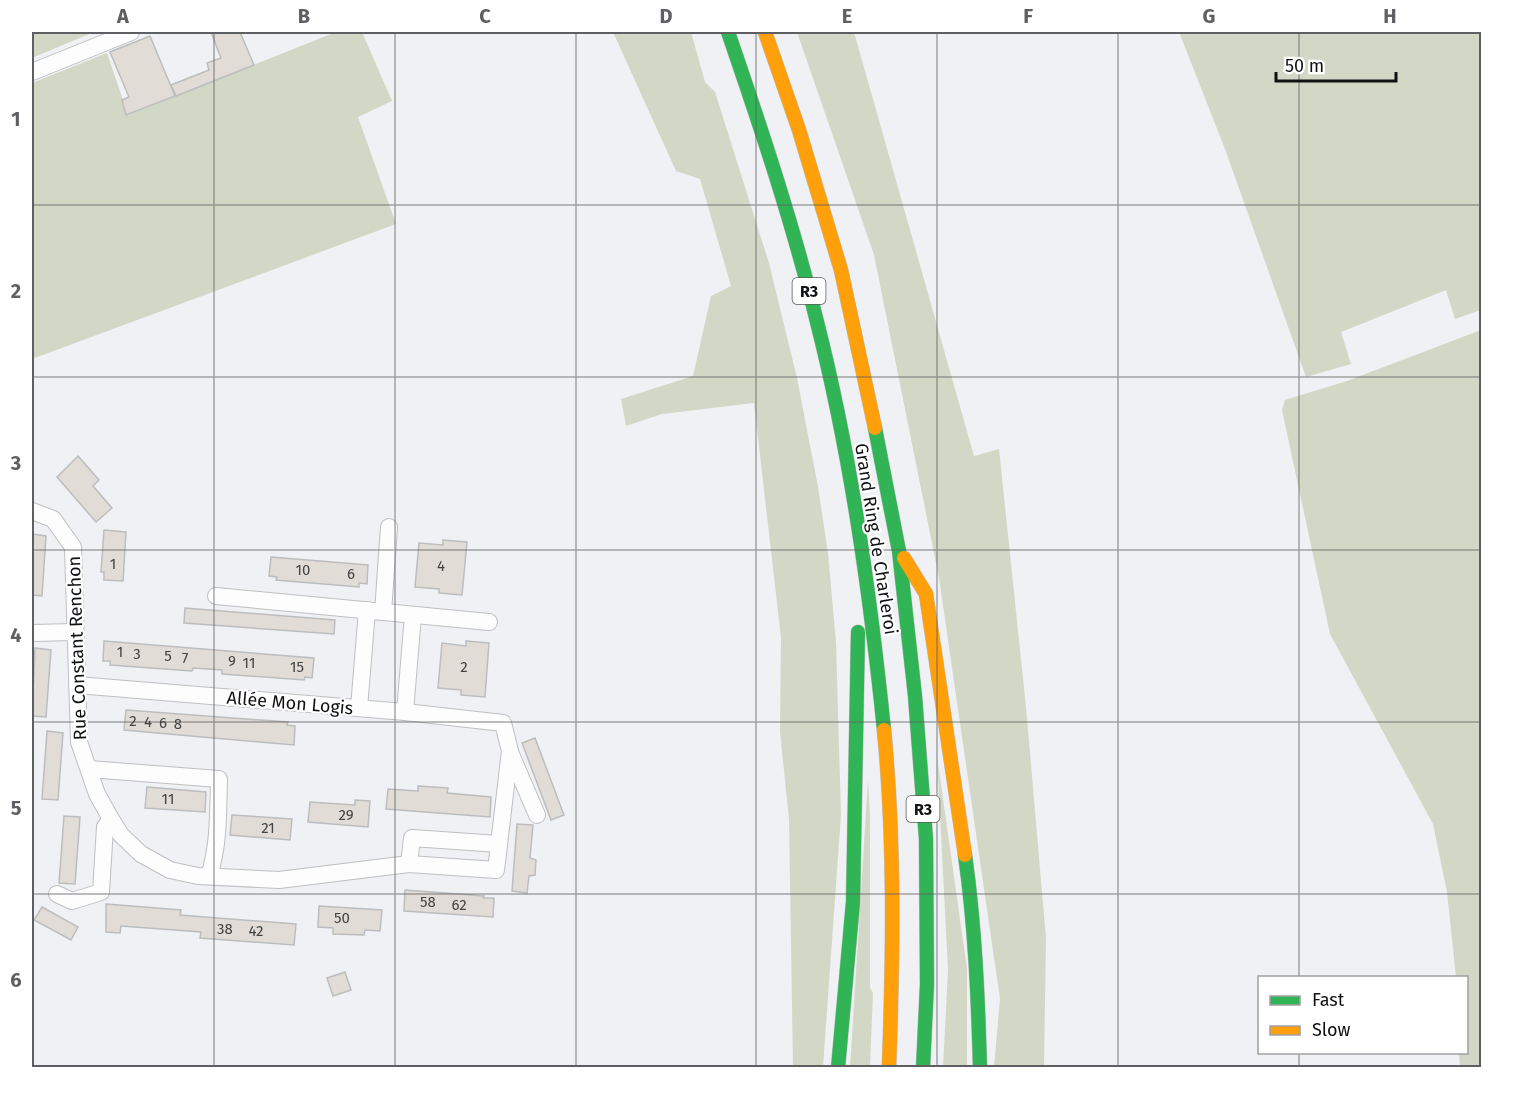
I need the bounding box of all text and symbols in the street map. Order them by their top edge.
text: A [116,4,130,28]
text: B [298,4,310,28]
text: C [479,4,491,28]
text: D [659,4,673,28]
text: E [842,4,852,28]
text: F [1023,4,1033,28]
text: G [1203,4,1215,28]
text: H [1383,4,1397,28]
scale bar [1276,45,1396,83]
text: 50 m [1285,55,1324,77]
text: 1 [11,107,21,131]
road number: R3 [792,278,826,304]
text: 2 [11,279,21,303]
street label: Grand Ring de Charleroi [850,442,902,636]
text: 3 [10,451,21,475]
house number: 1 [110,555,116,573]
street label: Rue Constant Renchon [63,556,91,740]
house number: 4 [437,557,445,575]
house number: 10 [296,561,310,579]
house number: 6 [347,565,355,583]
text: 4 [10,623,22,647]
house number: 1 [117,643,123,661]
house number: 3 [133,645,141,663]
house number: 5 [164,647,172,665]
house number: 7 [182,649,189,667]
house number: 9 [228,652,236,670]
house number: 11 [243,654,255,672]
house number: 15 [290,658,304,676]
house number: 2 [460,658,468,676]
street label: Allée Mon Logis [226,687,354,719]
house number: 2 [129,712,137,730]
house number: 4 [144,713,152,731]
house number: 6 [159,714,167,732]
house number: 8 [174,715,182,733]
house number: 11 [162,790,174,808]
text: 5 [11,796,22,820]
road number: R3 [906,796,940,822]
house number: 29 [338,806,354,824]
house number: 21 [261,819,275,837]
house number: 58 [420,893,436,911]
house number: 62 [451,896,467,914]
house number: 50 [334,909,350,927]
house number: 38 [217,920,233,938]
house number: 42 [248,922,264,940]
text: 6 [10,968,22,992]
legend [1258,976,1468,1054]
text: Fast [1312,989,1345,1011]
text: Slow [1312,1019,1351,1041]

